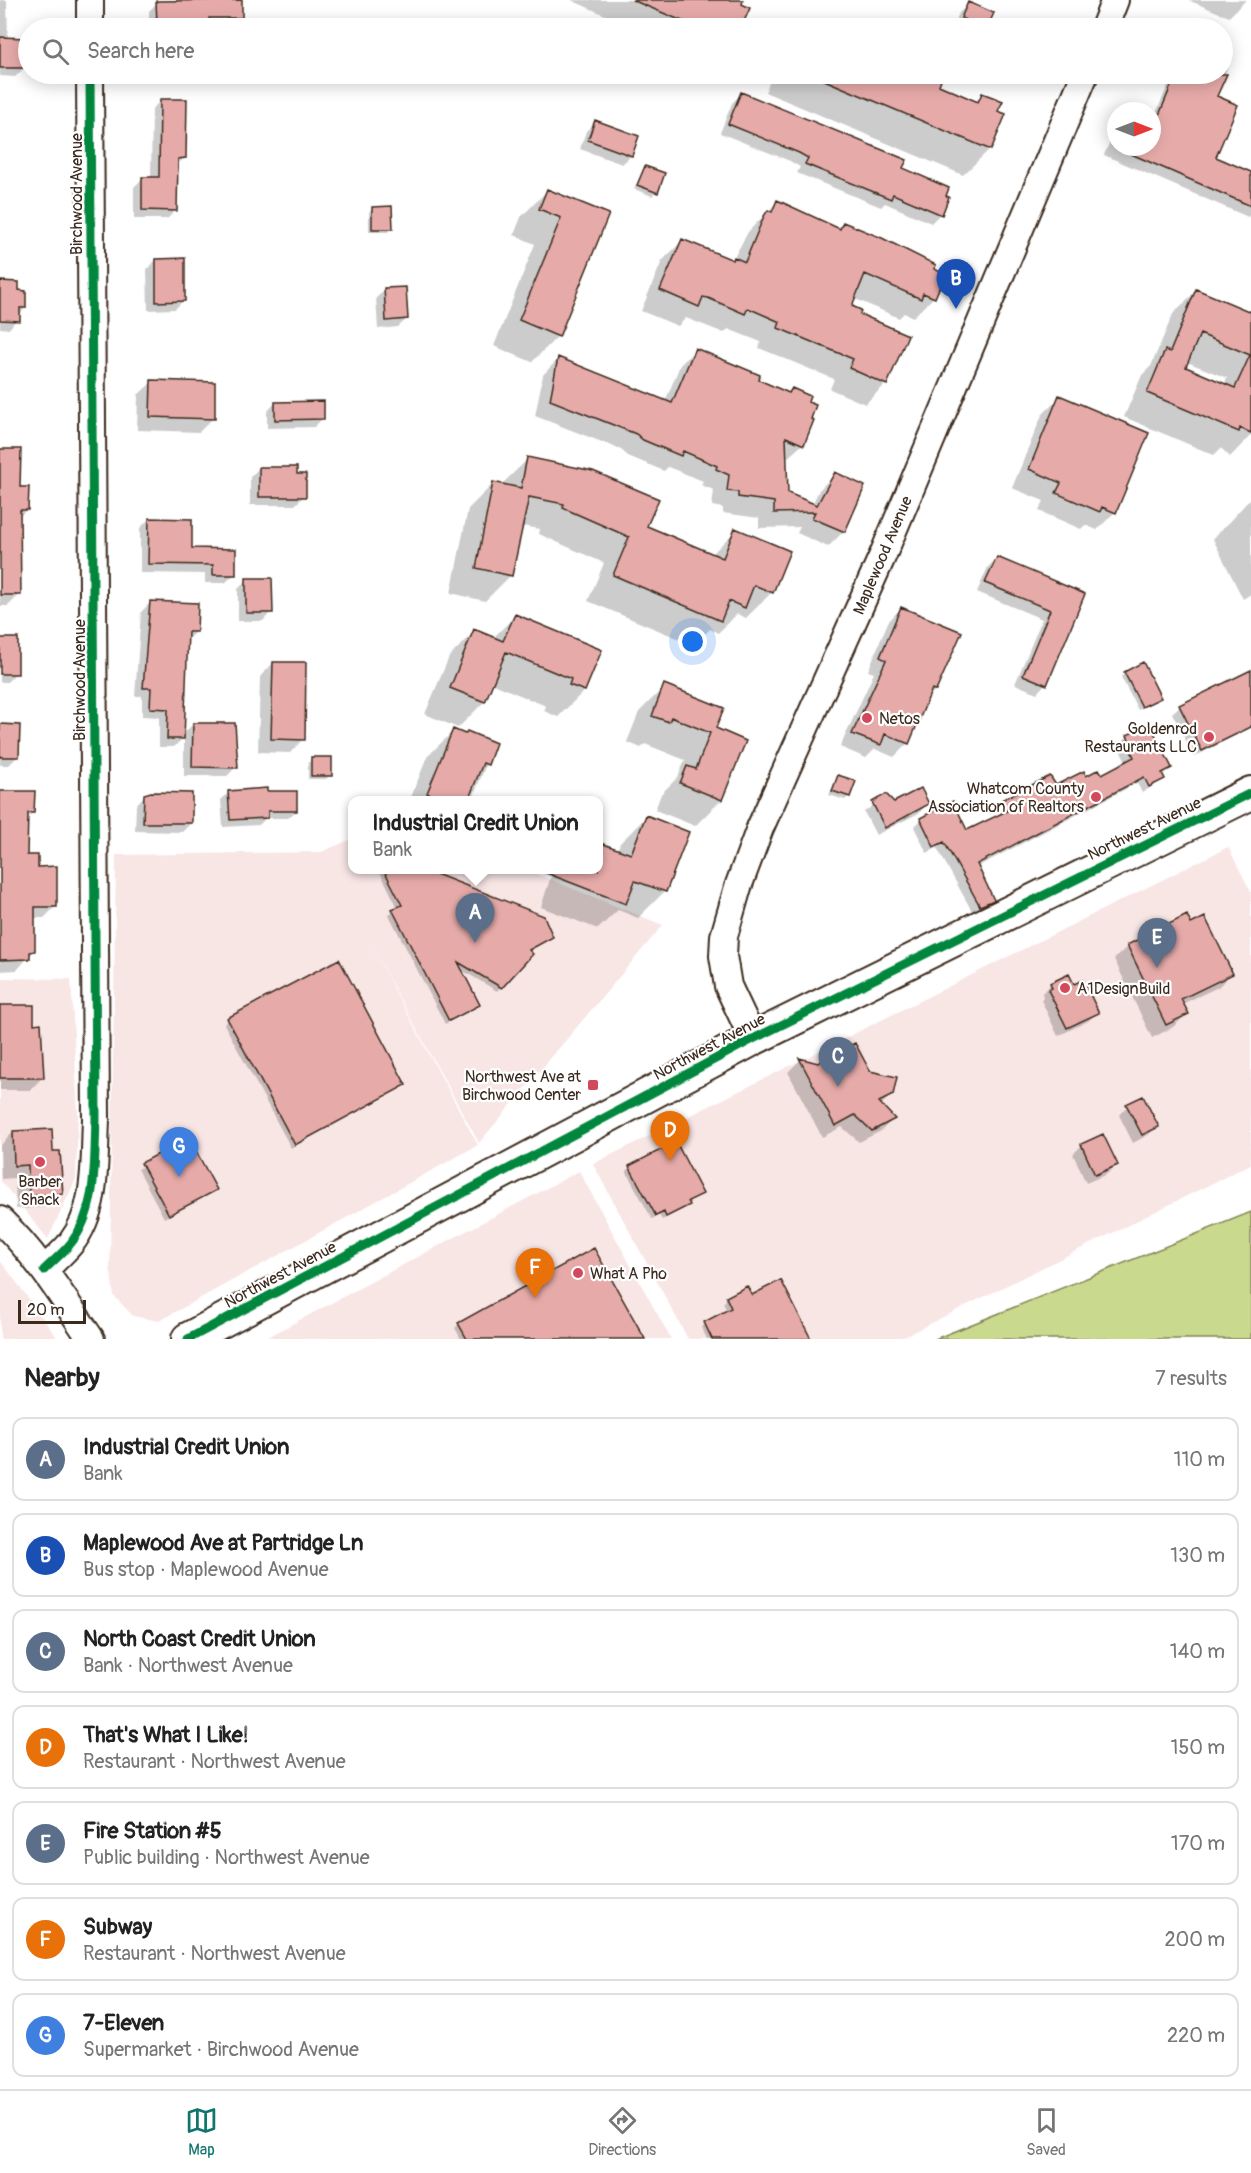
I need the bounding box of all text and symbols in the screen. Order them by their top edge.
search box [18,18,1233,84]
icon: search [39,35,72,68]
text: Search here [87,37,194,65]
north arrow [1107,102,1161,156]
street label: Birchwood Avenue [67,133,87,255]
pin: B [936,260,976,309]
street label: Maplewood Avenue [849,493,917,618]
street label: Birchwood Avenue [70,619,90,741]
your location [678,627,707,656]
place label: Netos [879,709,920,729]
marker: Netos [860,711,874,725]
place label: Goldenrod Restaurants LLC [1085,719,1197,757]
marker: Goldenrod Restaurants LLC [1202,730,1216,744]
place label: Whatcom County Association of Realtors [928,779,1084,817]
marker: Whatcom County Association of Realtors [1089,790,1103,804]
street label: Northwest Avenue [1084,793,1205,865]
popup [348,796,603,874]
text: Industrial Credit Union [372,809,579,837]
text: Bank [372,837,412,862]
pin: A [456,894,494,943]
pin: E [1138,918,1176,968]
place label: A1DesignBuild [1077,979,1170,999]
marker: A1DesignBuild [1058,981,1072,995]
street label: Northwest Avenue [650,1009,769,1085]
pin: C [818,1038,858,1087]
place label: Northwest Ave at Birchwood Center [462,1067,582,1105]
marker: Northwest Ave at Birchwood Center [586,1078,600,1092]
pin: D [650,1112,690,1161]
pin: G [160,1128,198,1177]
marker: Barber Shack [33,1155,47,1169]
place label: Barber Shack [18,1172,62,1210]
street label: Northwest Avenue [221,1237,340,1313]
pin: F [516,1248,554,1298]
place label: What A Pho [590,1264,667,1284]
marker: What A Pho [571,1266,585,1280]
scale bar [18,1297,86,1324]
text: 20 m [27,1300,65,1320]
text: Nearby [24,1362,100,1394]
text: 7 results [1155,1366,1227,1391]
text: Industrial Credit Union [83,1433,289,1461]
text: A [39,1447,52,1472]
text: 110 m [1174,1447,1225,1472]
text: Bank [83,1461,123,1486]
text: Maplewood Ave at Partridge Ln [83,1529,363,1557]
text: B [40,1543,51,1568]
text: 130 m [1170,1543,1225,1568]
text: Bus stop · Maplewood Avenue [83,1557,329,1582]
text: North Coast Credit Union [83,1625,316,1653]
text: C [39,1639,52,1664]
text: 140 m [1170,1639,1225,1664]
text: Bank · Northwest Avenue [83,1653,293,1678]
text: That's What I Like! [83,1721,249,1749]
text: D [39,1735,52,1760]
text: 150 m [1171,1735,1225,1760]
text: Restaurant · Northwest Avenue [83,1749,346,1774]
text: Fire Station #5 [83,1817,222,1845]
text: E [40,1831,51,1856]
text: 170 m [1171,1831,1225,1856]
text: Public building · Northwest Avenue [83,1845,370,1870]
text: Subway [83,1913,152,1941]
text: F [39,1927,52,1952]
text: 200 m [1164,1927,1225,1952]
text: Restaurant · Northwest Avenue [83,1941,346,1966]
text: 7-Eleven [83,2009,164,2037]
text: G [39,2023,52,2048]
text: 220 m [1167,2023,1225,2048]
text: Supermarket · Birchwood Avenue [83,2037,359,2062]
tab: Map [185,2104,218,2160]
tab: Directions [588,2104,656,2160]
tab: Saved [1026,2104,1066,2160]

